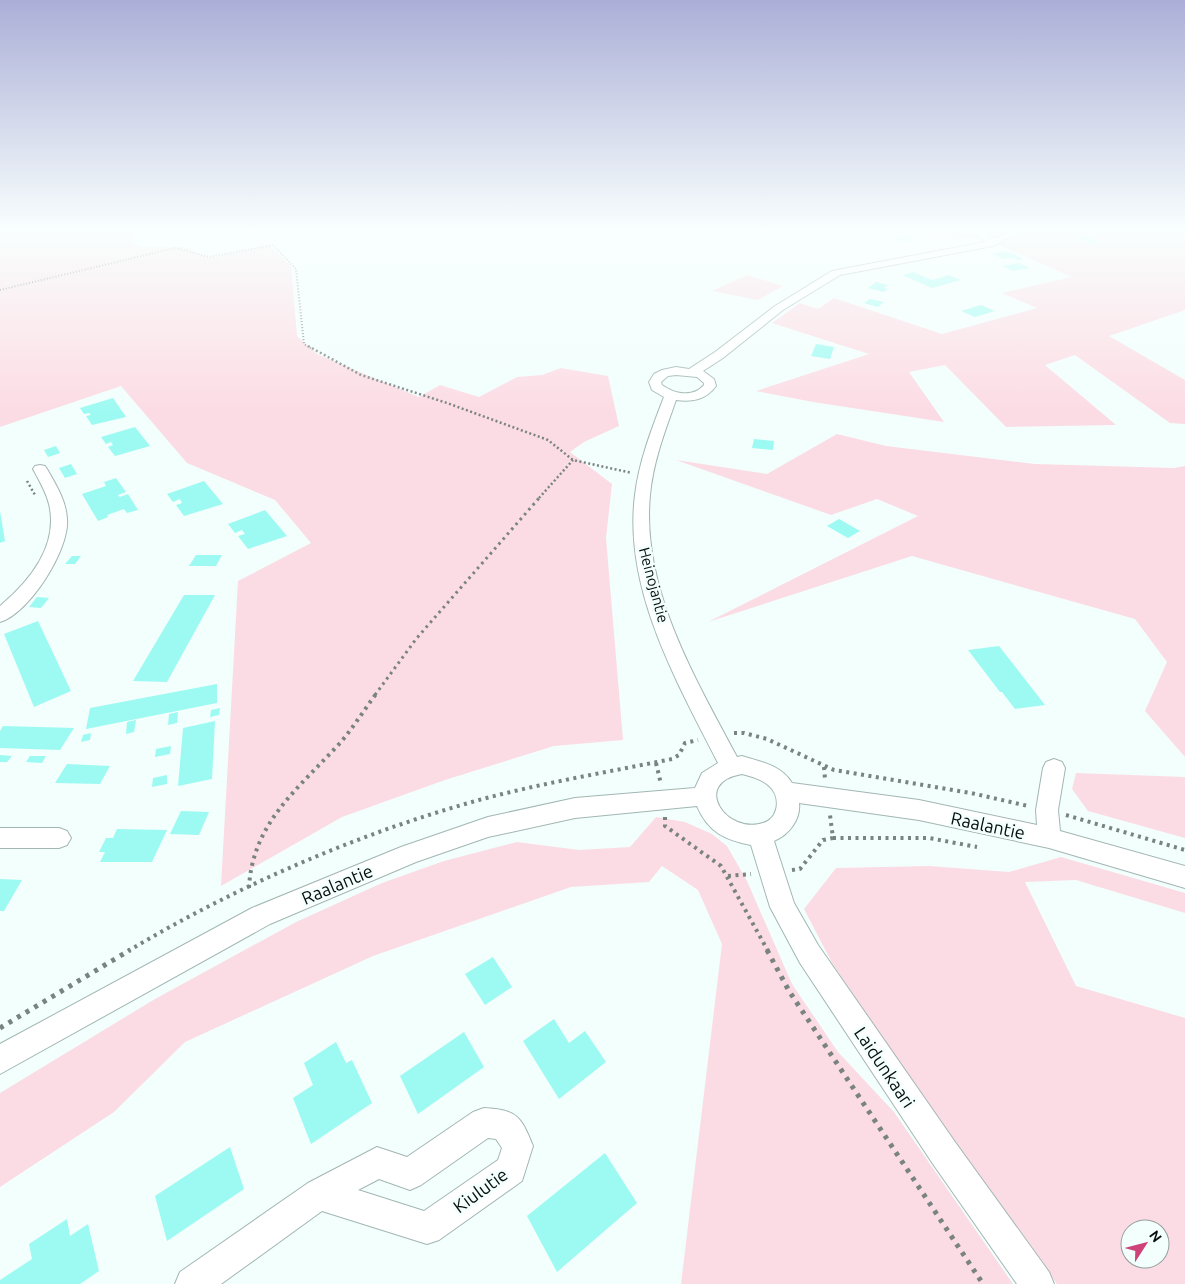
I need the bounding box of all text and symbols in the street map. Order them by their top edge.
street label: Heinojantie [636,545,672,625]
street label: Raalantie [949,807,1027,843]
street label: Raalantie [298,860,376,908]
street label: Laidunkaari [851,1023,919,1111]
street label: Kiulutie [449,1164,511,1216]
north arrow [1120,1219,1170,1269]
text: N [1146,1227,1165,1245]

